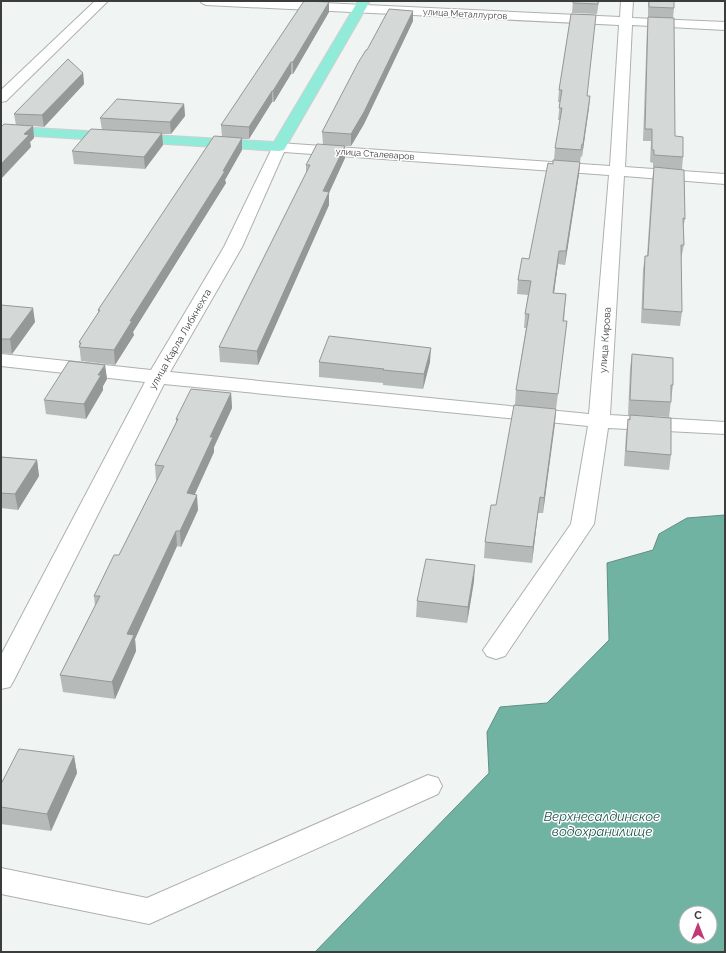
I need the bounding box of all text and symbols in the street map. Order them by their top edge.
street label: улица Металлургов [423,7,508,21]
street label: улица Сталеваров [335,146,415,162]
street label: улица Карла Либкнехта [147,287,213,391]
street label: улица Кирова [597,307,613,373]
water label: Верхнесалдинское водохранилище [544,809,660,839]
north arrow [678,905,718,945]
text: С [694,909,702,922]

